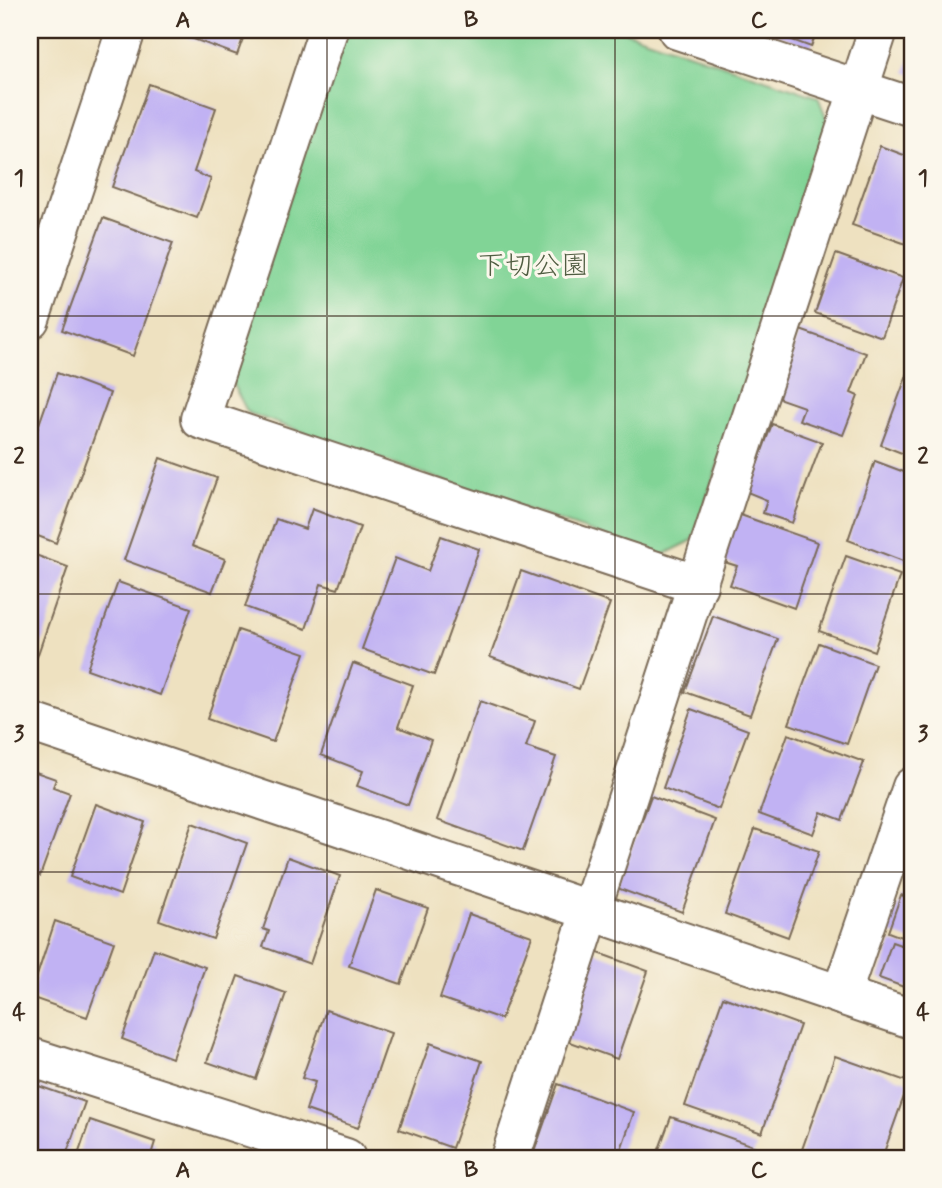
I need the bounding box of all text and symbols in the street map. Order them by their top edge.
text: A [175,6,191,36]
text: B [464,6,479,36]
text: C [751,6,768,36]
text: 1 [14,164,24,194]
text: 1 [918,164,928,194]
park label: 下切公園 [477,248,589,285]
text: 2 [13,442,25,472]
text: 2 [917,442,929,472]
text: 3 [14,720,25,750]
text: 3 [918,720,929,750]
text: 4 [12,998,26,1028]
text: 4 [916,998,930,1028]
text: A [175,1156,191,1186]
text: B [464,1156,479,1186]
text: C [751,1156,768,1186]

